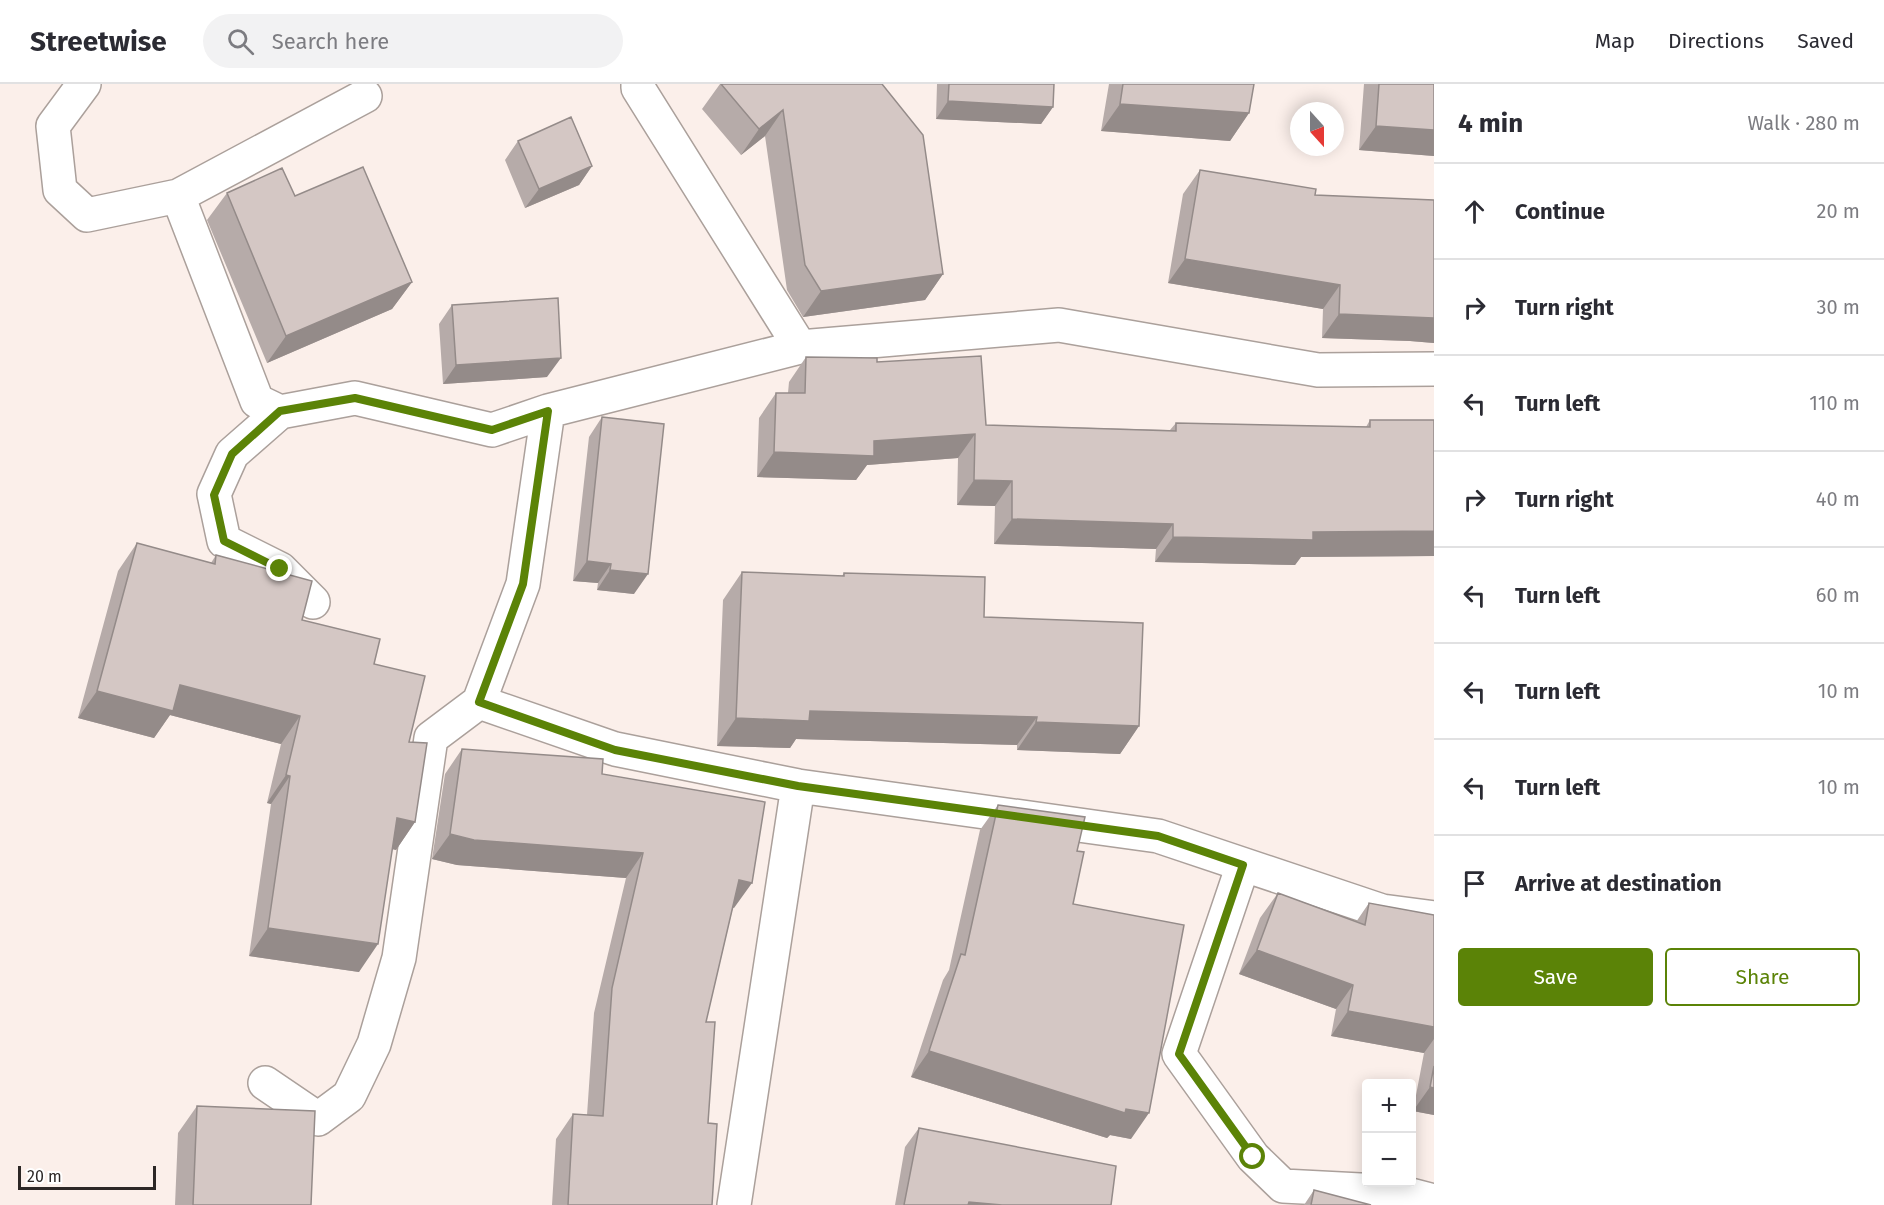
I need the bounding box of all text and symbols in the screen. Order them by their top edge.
search box [203,14,623,68]
text: Streetwise [30,25,167,58]
icon: search [224,25,257,58]
text: Search here [272,28,389,55]
text: Map [1595,28,1635,54]
text: Directions [1668,28,1764,54]
text: Saved [1797,28,1854,54]
north arrow [1290,102,1344,156]
text: 4 min [1458,108,1523,139]
text: Walk · 280 m [1747,111,1860,135]
icon: ahead [1458,195,1491,228]
text: Continue [1515,198,1605,225]
text: 20 m [1817,199,1860,223]
icon: right [1458,291,1491,324]
text: Turn right [1515,294,1614,321]
text: 30 m [1816,295,1860,319]
icon: left [1458,387,1491,420]
text: Turn left [1515,390,1600,417]
text: 110 m [1809,391,1860,415]
icon: right [1458,483,1491,516]
text: Turn right [1515,486,1614,513]
text: 40 m [1816,487,1860,511]
route end [266,555,292,581]
icon: left [1458,579,1491,612]
text: Turn left [1515,582,1600,609]
text: 60 m [1816,583,1860,607]
icon: left [1458,675,1491,708]
text: Turn left [1515,678,1600,705]
text: 10 m [1818,679,1860,703]
icon: left [1458,771,1491,804]
text: Turn left [1515,774,1600,801]
text: 10 m [1818,775,1860,799]
icon: arrive [1458,867,1491,900]
text: Arrive at destination [1515,870,1722,897]
button: Save [1458,948,1653,1006]
button: Share [1665,948,1860,1006]
map controls [1362,1079,1416,1187]
button: + [1362,1079,1416,1133]
button: − [1362,1133,1416,1187]
route start [1239,1143,1265,1169]
scale bar [18,1163,156,1190]
text: 20 m [27,1167,62,1186]

